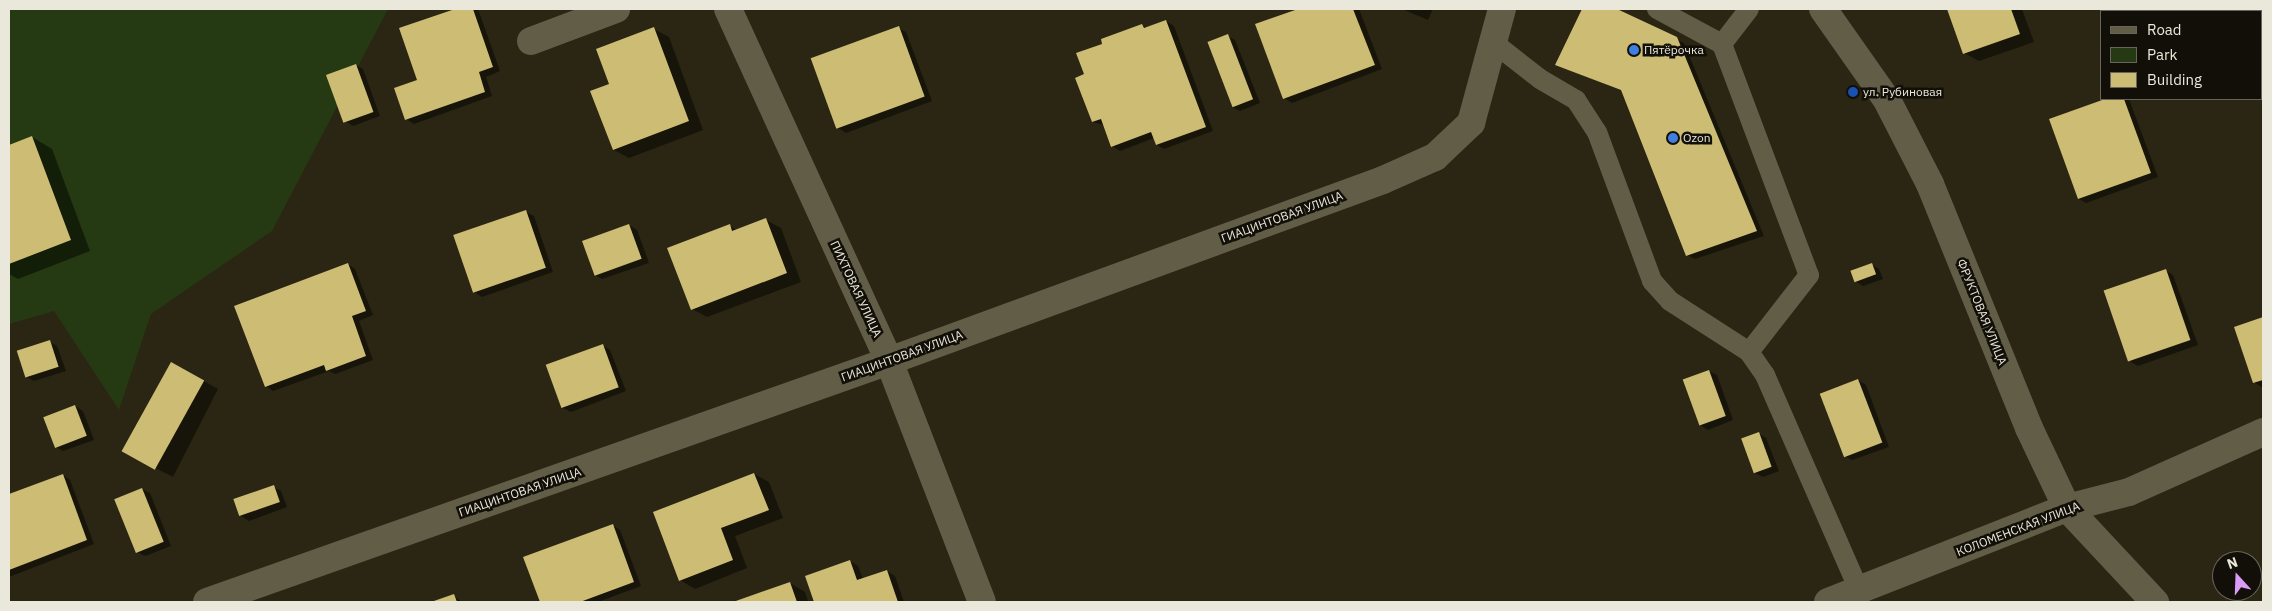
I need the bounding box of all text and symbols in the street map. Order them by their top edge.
legend [2100,10,2262,100]
text: Road [2147,20,2182,39]
place label: Пятёрочка [1644,43,1704,57]
marker: Пятёрочка [1628,44,1640,56]
text: Park [2147,45,2177,64]
text: Building [2147,70,2202,89]
place label: ул. Рубиновая [1863,85,1942,99]
marker: ул. Рубиновая [1847,86,1859,98]
place label: Ozon [1683,131,1710,145]
marker: Ozon [1667,132,1679,144]
street label: ГИАЦИНТОВАЯ УЛИЦА [1219,188,1345,246]
street label: ПИХТОВАЯ УЛИЦА [827,238,885,340]
street label: ФРУКТОВАЯ УЛИЦА [1954,257,2010,367]
street label: ГИАЦИНТОВАЯ УЛИЦА [839,327,965,385]
street label: ГИАЦИНТОВАЯ УЛИЦА [457,464,583,520]
street label: КОЛОМЕНСКАЯ УЛИЦА [1954,499,2082,559]
north arrow [2212,551,2262,601]
text: N [2224,553,2240,573]

